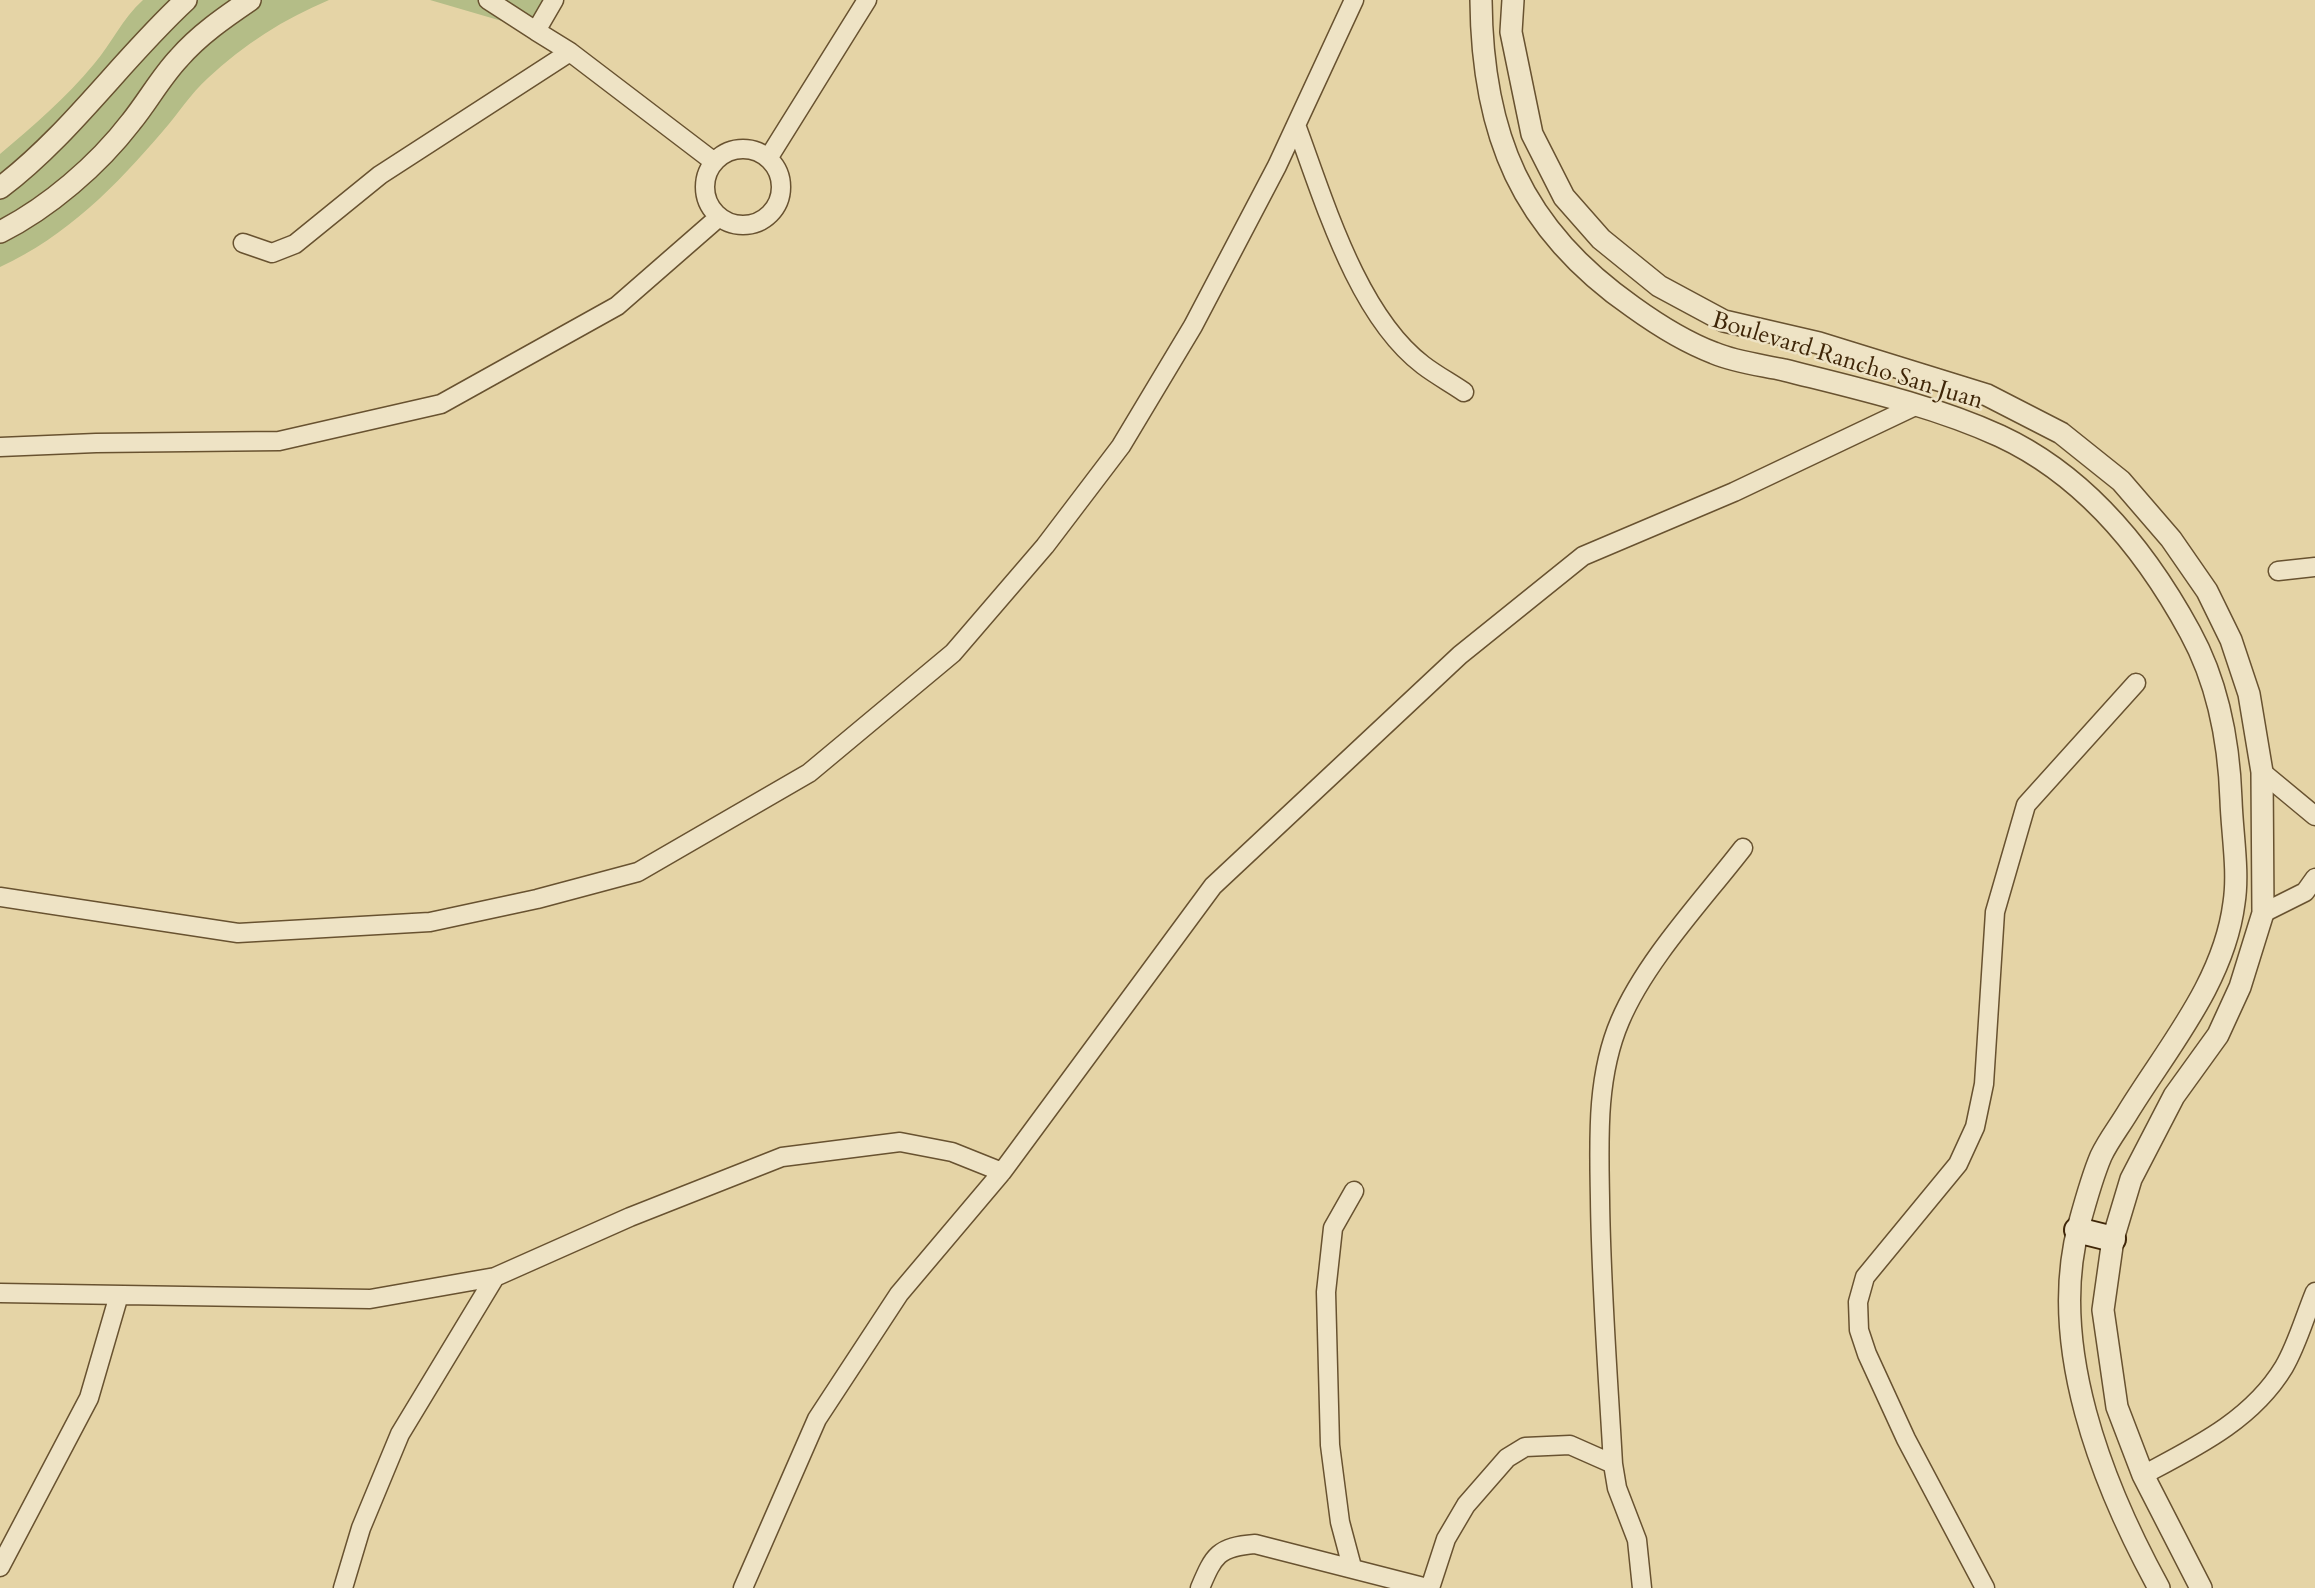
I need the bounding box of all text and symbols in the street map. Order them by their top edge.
street label: Boulevard Rancho San Juan [1708,307,1986,417]

